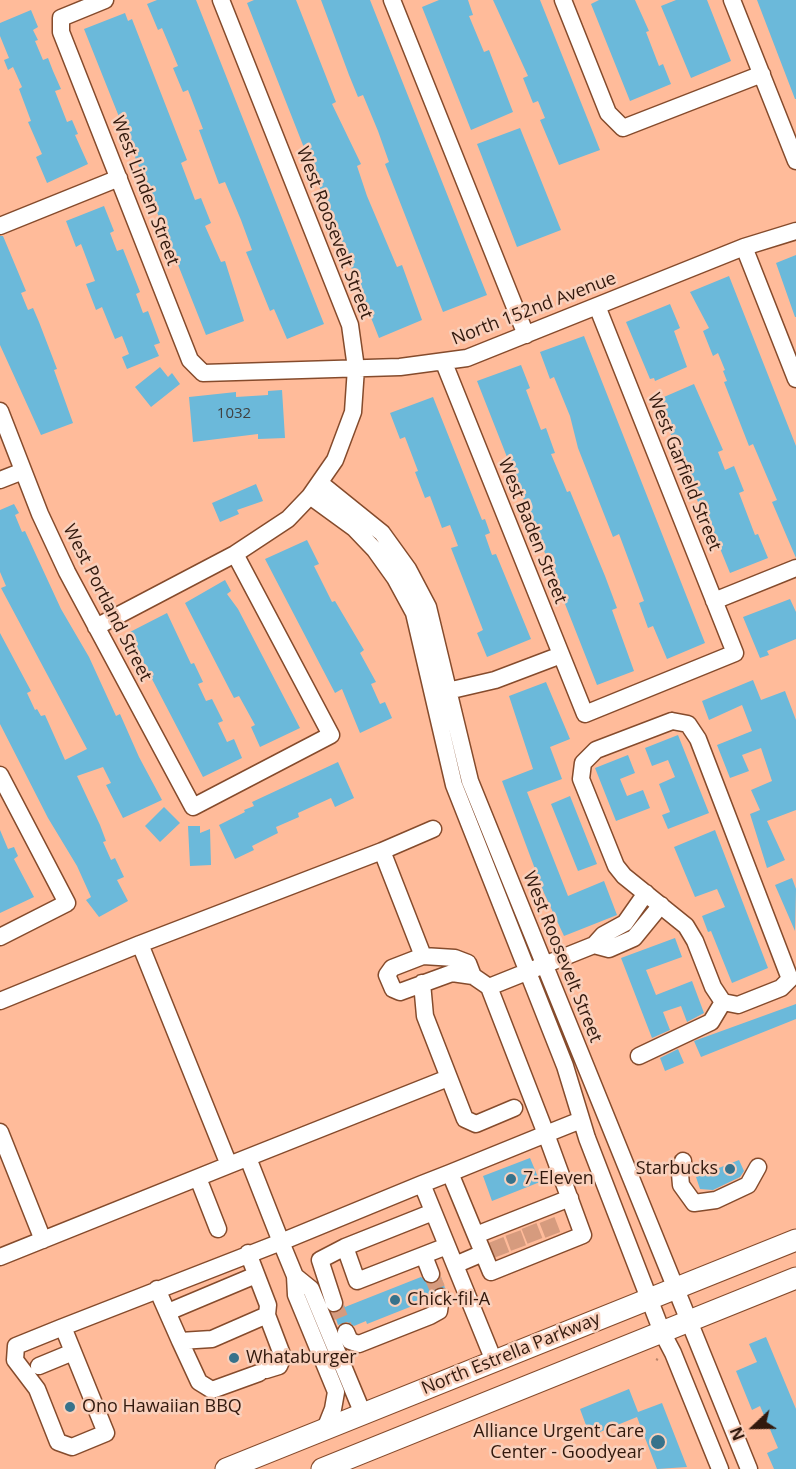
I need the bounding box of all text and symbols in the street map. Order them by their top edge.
street label: West Linden Street [107,113,183,269]
street label: West Roosevelt Street [291,144,377,322]
street label: North 152nd Avenue [449,268,619,350]
street label: West Garfield Street [643,390,725,554]
house number: 1032 [217,405,251,423]
street label: West Baden Street [493,455,571,607]
street label: West Portland Street [58,521,156,685]
street label: West Roosevelt Street [518,868,606,1046]
place label: Starbucks [636,1158,718,1180]
marker: Starbucks [723,1162,737,1176]
place label: 7-Eleven [523,1168,594,1190]
marker: 7-Eleven [504,1172,518,1186]
place label: Chick-fil-A [407,1289,490,1311]
marker: Chick-fil-A [388,1293,402,1307]
street label: North Estrella Parkway [419,1308,603,1400]
place label: Whataburger [246,1347,357,1369]
marker: Whataburger [227,1351,241,1365]
place label: Ono Hawaiian BBQ [82,1396,242,1418]
north arrow [724,1397,784,1457]
marker: Ono Hawaiian BBQ [63,1400,77,1414]
place label: Alliance Urgent Care Center - Goodyear [473,1421,644,1464]
text: N [725,1424,750,1444]
marker: Alliance Urgent Care Center - Goodyear [649,1433,667,1451]

